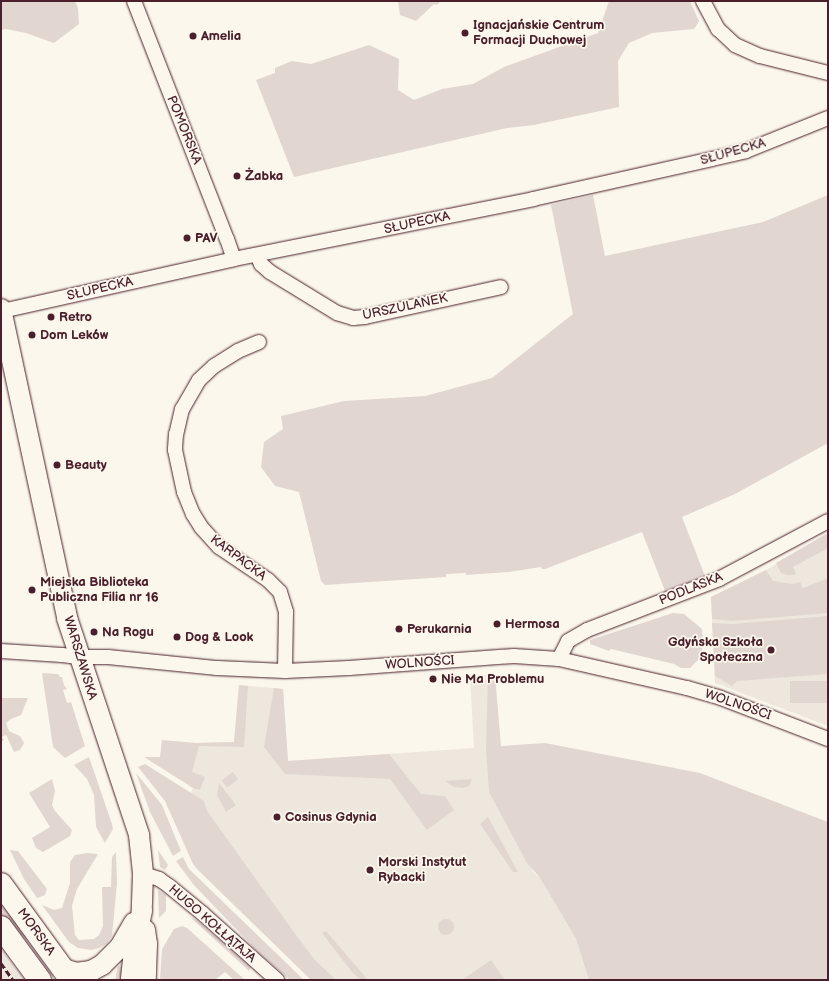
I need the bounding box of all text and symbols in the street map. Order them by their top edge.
place label: Ignacjańskie Centrum Formacji Duchowej [473,18,604,49]
place label: Amelia [201,28,241,44]
marker: Ignacjańskie Centrum Formacji Duchowej [460,28,470,38]
marker: Amelia [188,31,198,41]
street label: POMORSKA [163,93,205,167]
street label: SŁUPECKA [699,135,767,169]
place label: Żabka [245,168,283,184]
marker: Żabka [232,171,242,181]
street label: SŁUPECKA [383,208,451,238]
place label: PAV [195,230,217,246]
marker: PAV [182,233,192,243]
street label: SŁUPECKA [66,274,134,304]
street label: URSZULANEK [361,290,449,324]
place label: Retro [59,309,92,325]
marker: Retro [46,312,56,322]
place label: Dom Leków [40,327,108,343]
marker: Dom Leków [27,330,37,340]
place label: Beauty [65,457,107,473]
marker: Beauty [52,460,62,470]
street label: KARPACKA [207,532,269,584]
street label: PODLASKA [657,569,725,609]
place label: Miejska Biblioteka Publiczna Filia nr 16 [40,575,159,606]
marker: Miejska Biblioteka Publiczna Filia nr 16 [27,585,37,595]
street label: WARSZAWSKA [60,614,100,702]
place label: Hermosa [505,616,560,632]
marker: Hermosa [492,619,502,629]
place label: Perukarnia [407,621,472,637]
place label: Na Rogu [102,624,154,640]
marker: Perukarnia [394,624,404,634]
marker: Na Rogu [89,627,99,637]
place label: Dog & Look [185,629,253,645]
marker: Dog & Look [172,632,182,642]
place label: Gdyńska Szkoła Społeczna [668,635,763,666]
marker: Gdyńska Szkoła Społeczna [766,645,776,655]
street label: WOLNOŚCI [385,653,455,673]
place label: Nie Ma Problemu [441,671,544,687]
marker: Nie Ma Problemu [428,674,438,684]
street label: WOLNOŚCI [703,686,773,724]
place label: Cosinus Gdynia [285,809,377,825]
marker: Cosinus Gdynia [272,812,282,822]
place label: Morski Instytut Rybacki [378,855,466,886]
marker: Morski Instytut Rybacki [365,865,375,875]
street label: HUGO KOŁŁĄTAJA [165,882,259,966]
street label: MORSKA [14,905,58,959]

